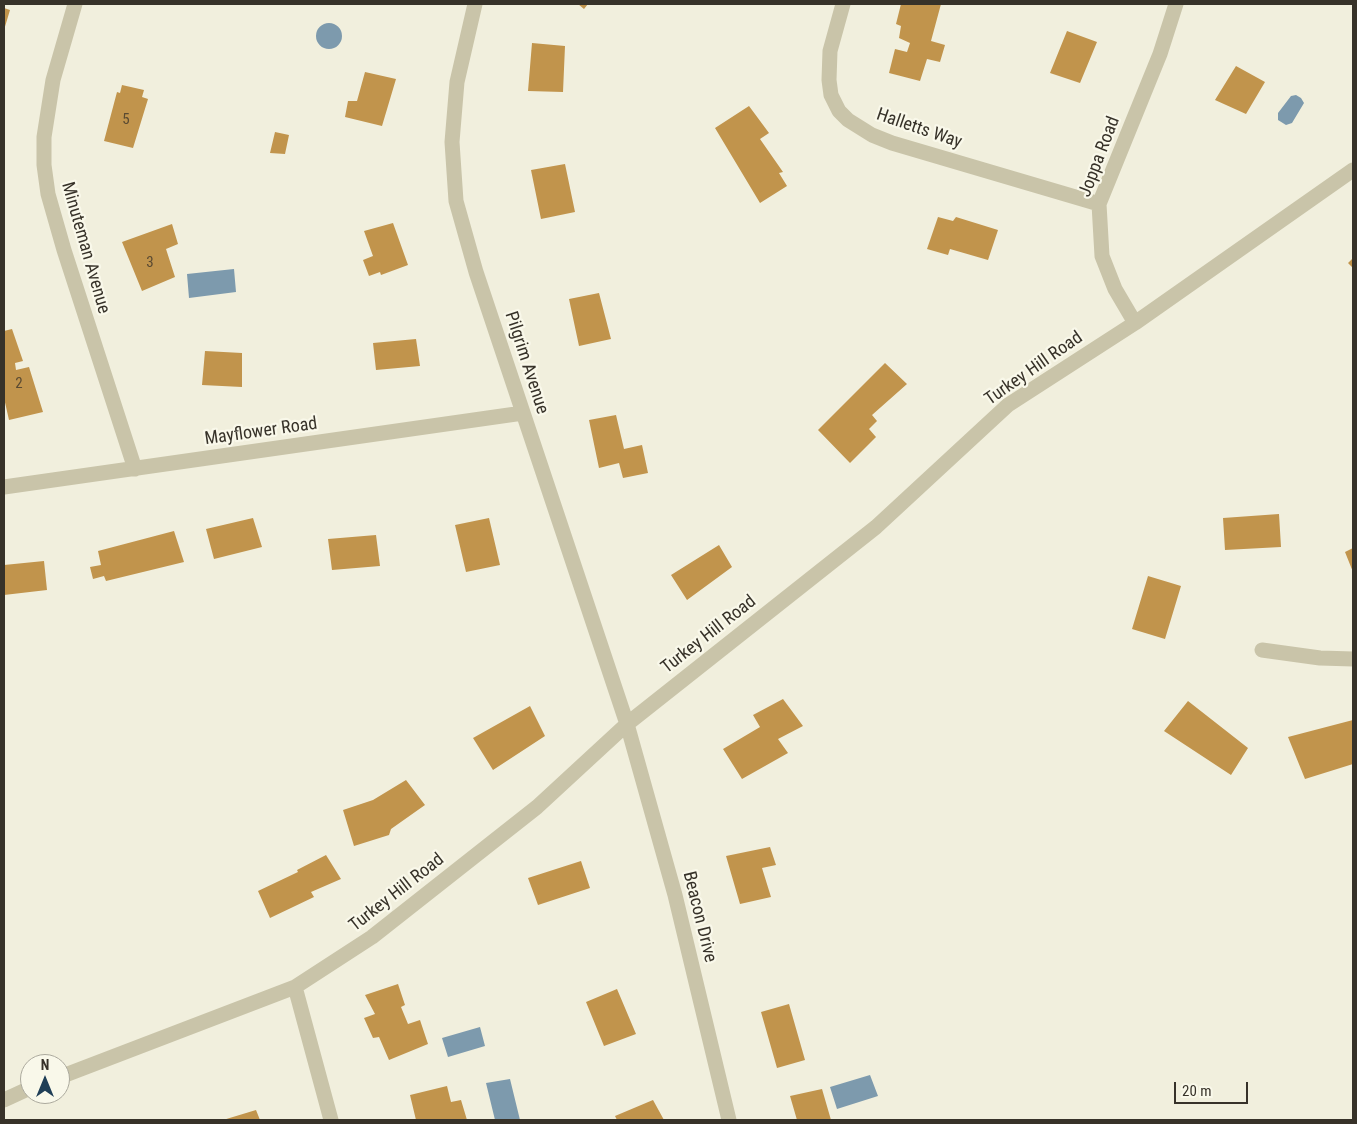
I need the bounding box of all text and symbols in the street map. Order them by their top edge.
street label: Halletts Way [873,104,965,154]
house number: 5 [122,111,130,129]
street label: Joppa Road [1075,114,1125,200]
street label: Minuteman Avenue [56,180,114,316]
house number: 3 [146,254,154,272]
street label: Pilgrim Avenue [499,309,553,417]
street label: Turkey Hill Road [981,327,1087,411]
house number: 2 [15,375,23,393]
street label: Mayflower Road [203,413,319,451]
street label: Turkey Hill Road [657,591,761,679]
street label: Turkey Hill Road [345,849,449,937]
street label: Beacon Drive [677,869,721,965]
north arrow [20,1054,70,1104]
text: N [41,1057,49,1073]
scale bar [1177,1072,1251,1104]
text: 20 m [1182,1082,1212,1100]

